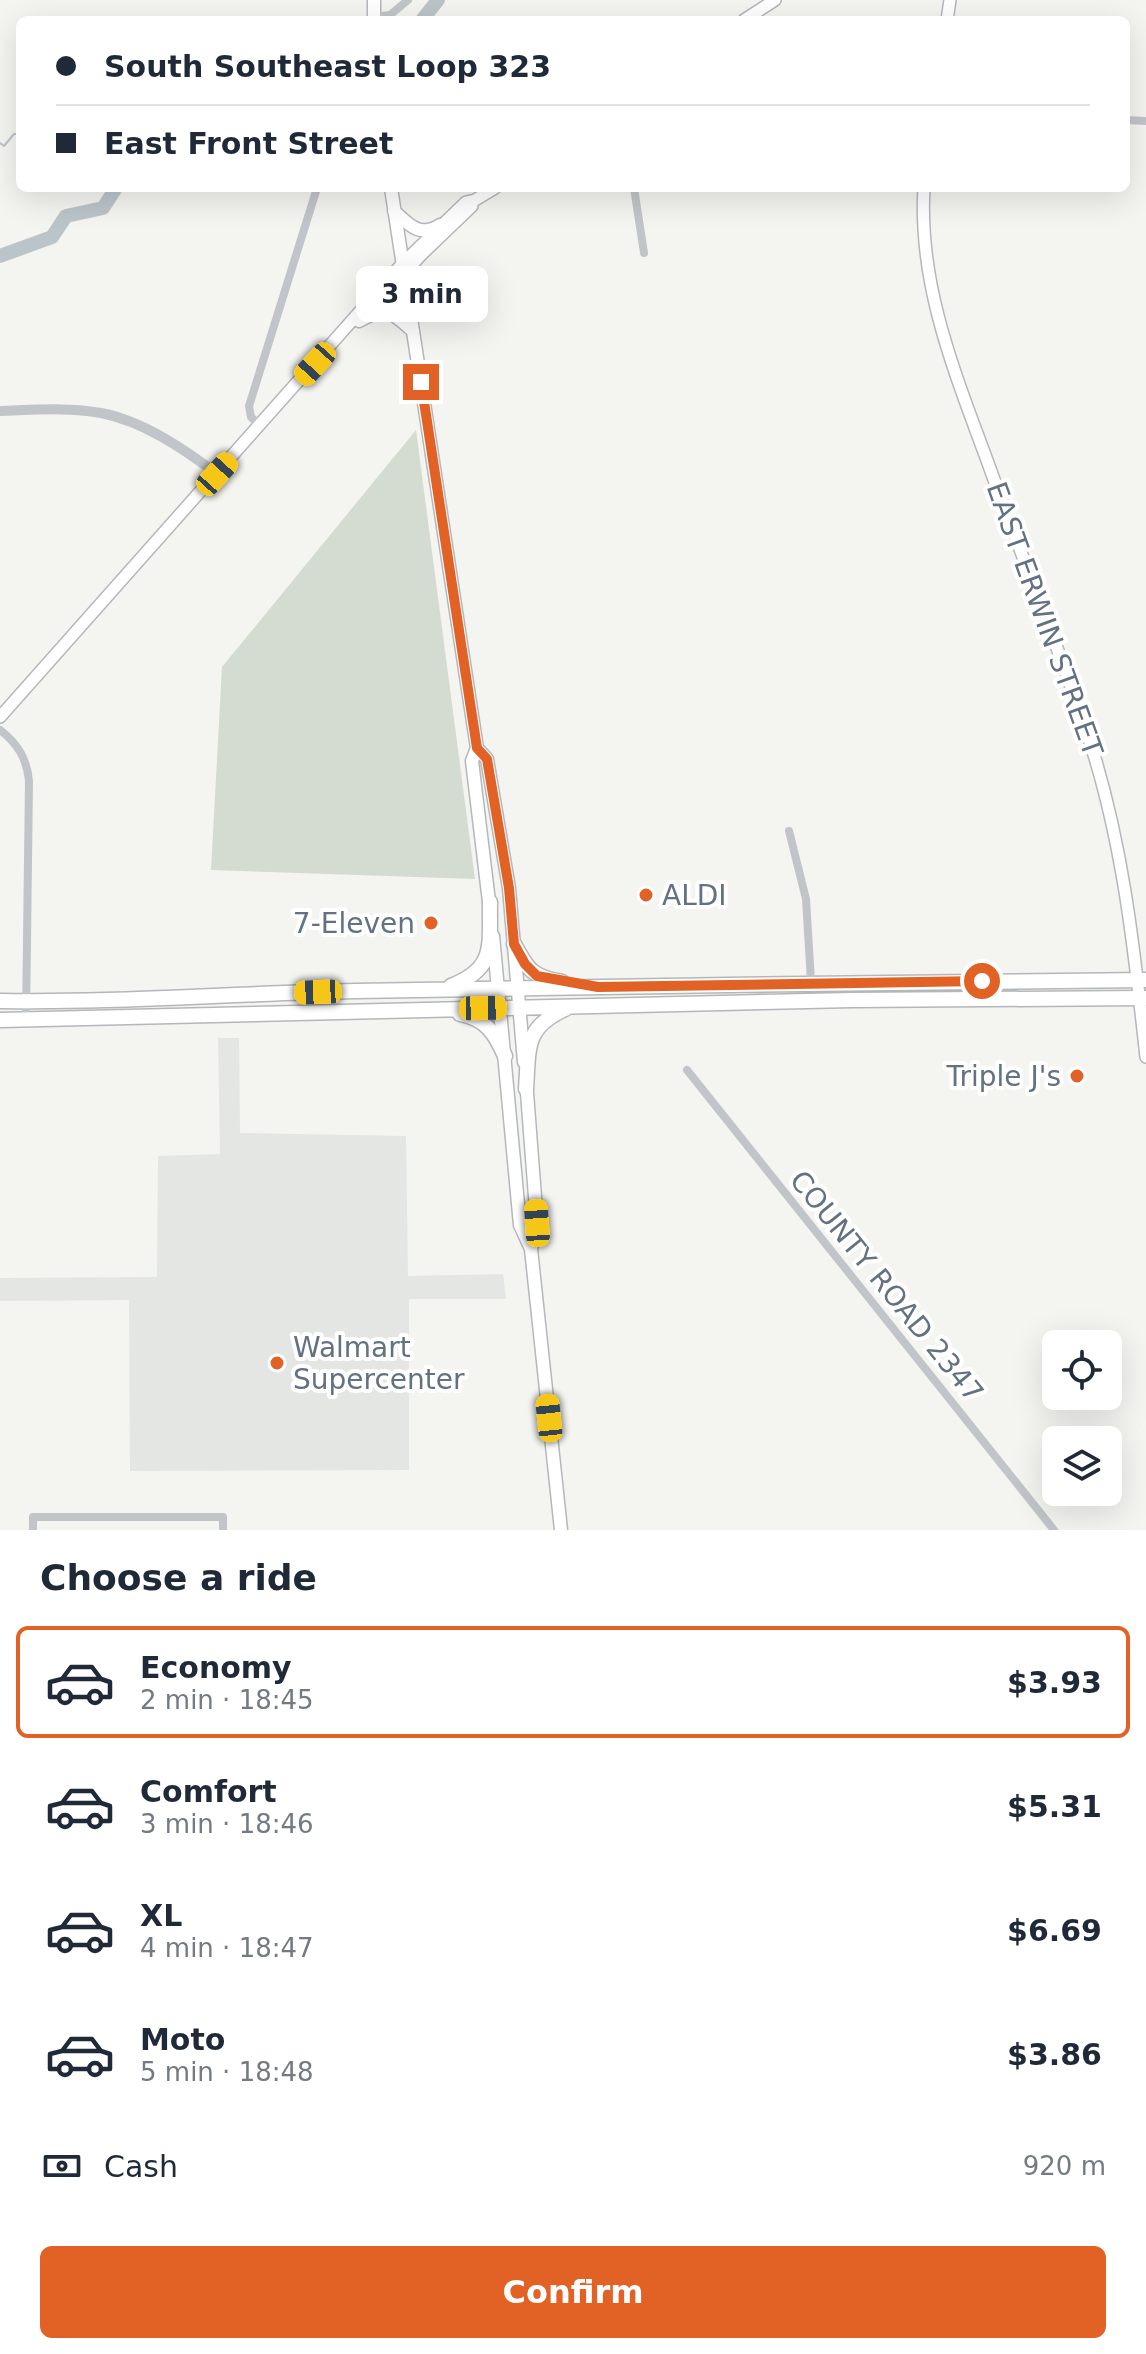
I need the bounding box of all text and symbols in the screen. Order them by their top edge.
text: South Southeast Loop 323 [104,49,551,84]
text: East Front Street [104,126,393,161]
callout: 3 min [355,266,487,322]
text: 3 min [381,279,463,309]
car [290,338,340,390]
route end [403,364,439,400]
car [192,448,242,500]
street label: EAST ERWIN STREET [980,478,1110,762]
place label: ALDI [662,879,727,912]
marker: ALDI [637,886,655,904]
place label: 7-Eleven [293,907,415,940]
marker: 7-Eleven [422,914,440,932]
route start [964,963,1000,999]
car [294,979,342,1005]
car [459,996,507,1020]
place label: Triple J's [945,1060,1061,1093]
marker: Triple J's [1068,1067,1086,1085]
street label: COUNTY ROAD 2347 [783,1164,990,1409]
car [523,1198,551,1248]
map controls [1042,1330,1122,1506]
button: locate [1042,1330,1122,1410]
place label: Walmart Supercenter [293,1331,465,1396]
marker: Walmart Supercenter [268,1354,286,1372]
car [535,1393,563,1443]
button: layers [1042,1426,1122,1506]
text: Choose a ride [40,1557,317,1598]
icon: car [44,1646,116,1718]
text: Economy [140,1650,292,1685]
text: $3.93 [1007,1665,1102,1700]
text: 2 min · 18:45 [140,1685,314,1715]
icon: car [44,1770,116,1842]
text: Comfort [140,1774,277,1809]
text: $5.31 [1007,1789,1102,1824]
text: 3 min · 18:46 [140,1809,314,1839]
icon: car [44,1894,116,1966]
text: XL [140,1898,182,1933]
text: $6.69 [1007,1913,1102,1948]
text: 4 min · 18:47 [140,1933,314,1963]
icon: car [44,2018,116,2090]
text: Moto [140,2022,225,2057]
text: $3.86 [1007,2037,1102,2072]
text: 5 min · 18:48 [140,2057,314,2087]
icon: cash [40,2144,84,2188]
text: Cash [104,2149,178,2184]
text: 920 m [1023,2151,1106,2181]
button: Confirm [40,2246,1106,2338]

